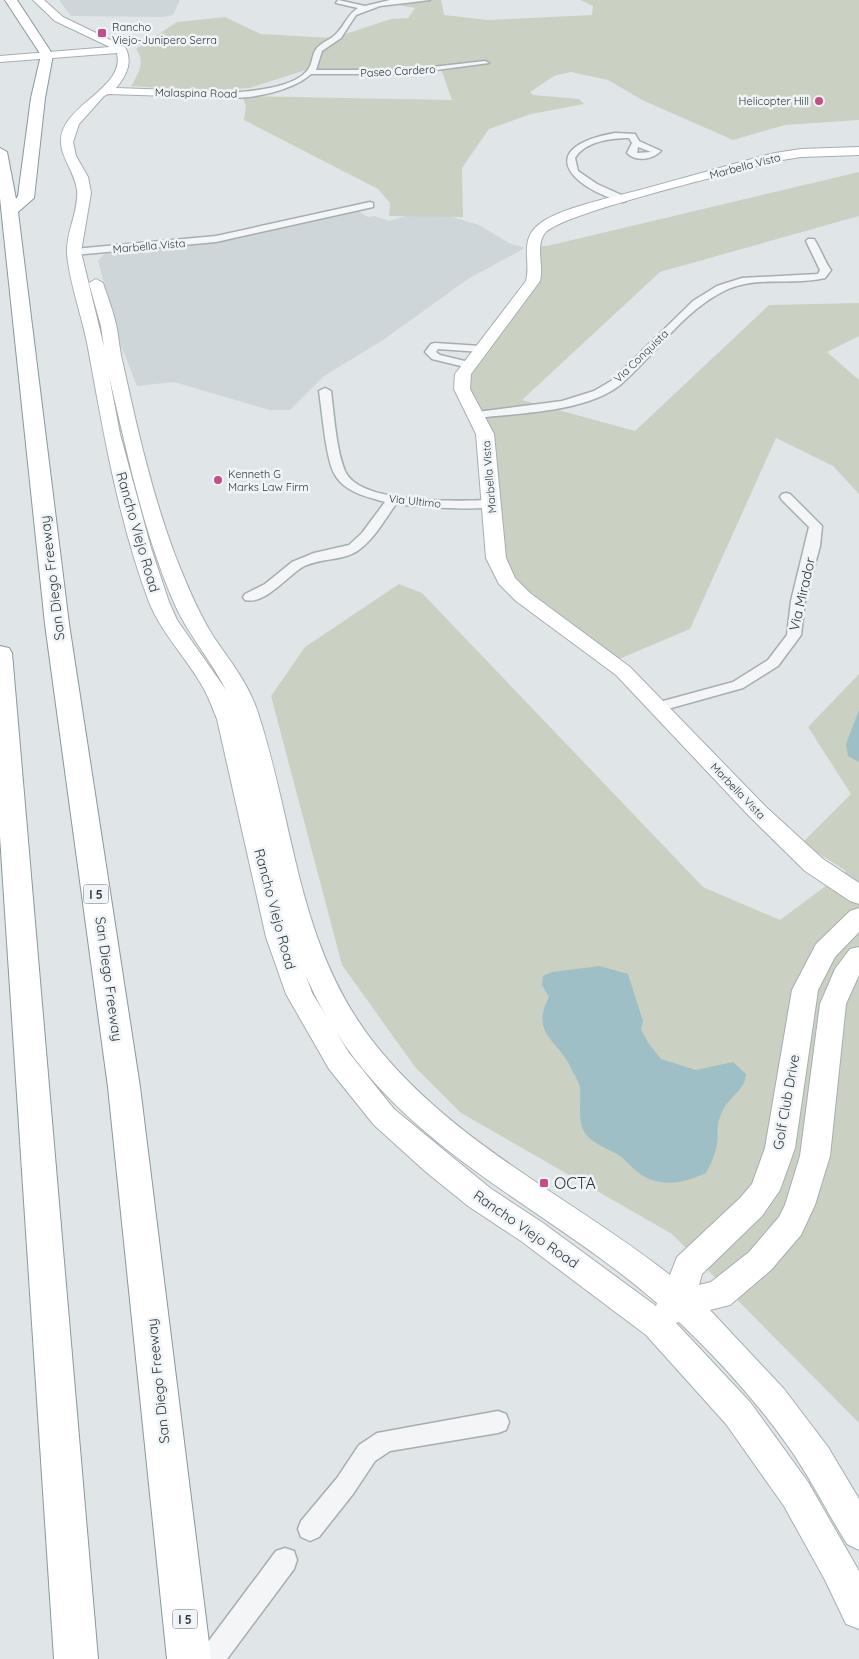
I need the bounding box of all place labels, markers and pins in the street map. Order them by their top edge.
place label: Rancho Viejo-Junipero Serra [112,20,217,47]
marker: Rancho Viejo-Junipero Serra [96,27,108,39]
place label: Helicopter Hill [739,94,809,108]
marker: Helicopter Hill [813,95,825,107]
place label: Kenneth G Marks Law Firm [228,467,309,494]
marker: Kenneth G Marks Law Firm [212,474,224,486]
place label: OCTA [554,1173,596,1193]
marker: OCTA [538,1177,550,1189]

